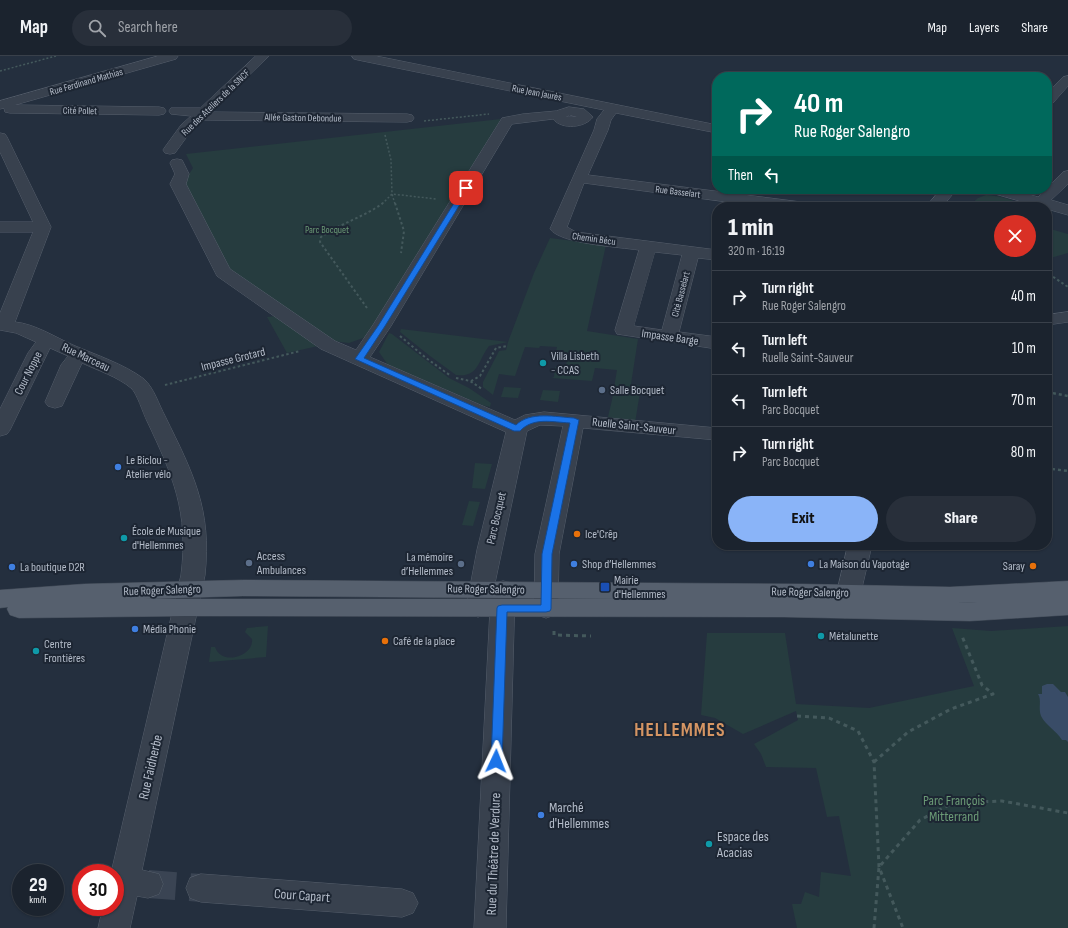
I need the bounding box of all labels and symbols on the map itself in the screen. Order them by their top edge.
street label: Rue Ferdinand Mathias [48,66,125,98]
street label: Rue des Ateliers de la SNCF [179,67,252,138]
street label: Rue Jean Jaurès [511,82,563,104]
street label: Cité Pollet [63,105,97,117]
street label: Allée Gaston Debondue [263,111,342,125]
pin [449,171,483,205]
street label: Rue Basselart [655,183,701,201]
park label: Parc Bocquet [305,224,349,236]
street label: Chemin Bécu [571,230,616,248]
street label: Cité Basselart [669,270,693,318]
street label: Impasse Barge [640,326,700,349]
street label: Rue Marceau [59,340,112,375]
street label: Impasse Grotard [199,344,267,375]
street label: Cour Noppe [11,349,46,398]
place label: Villa Lisbeth - CCAS [551,349,599,378]
marker: Villa Lisbeth - CCAS [538,358,548,368]
place label: Salle Bocquet [610,383,665,398]
marker: Salle Bocquet [597,385,607,395]
street label: Ruelle Saint-Sauveur [591,415,677,438]
place label: Le Biclou - Atelier vélo [125,453,171,482]
marker: Le Biclou - Atelier vélo [113,462,123,472]
street label: Parc Bocquet [483,490,510,546]
place label: École de Musique d'Hellemmes [132,524,201,553]
place label: Ice'Crêp [585,527,618,542]
marker: Ice'Crêp [572,529,582,539]
marker: École de Musique d'Hellemmes [119,533,129,543]
place label: Access Ambulances [256,549,306,578]
place label: La mémoire d’Hellemmes [401,550,453,579]
place label: Shop d’Hellemmes [582,557,656,572]
place label: La Maison du Vapotage [819,557,910,572]
marker: Access Ambulances [244,558,254,568]
marker: La mémoire d’Hellemmes [456,559,466,569]
marker: Shop d’Hellemmes [569,559,579,569]
marker: La Maison du Vapotage [806,559,816,569]
place label: Saray [1003,559,1025,574]
place label: La boutique D2R [20,560,85,575]
marker: Saray [1028,561,1038,571]
marker: La boutique D2R [7,562,17,572]
place label: Mairie d'Hellemmes [614,573,666,602]
street label: Rue Roger Salengro [447,581,525,598]
marker: Mairie d'Hellemmes [599,581,611,593]
street label: Rue Roger Salengro [123,582,201,599]
street label: Rue Roger Salengro [771,584,849,601]
place label: Média Phonie [143,622,196,637]
marker: Média Phonie [130,624,140,634]
place label: Métalunette [829,629,879,644]
marker: Métalunette [816,631,826,641]
place label: Café de la place [393,634,455,649]
marker: Café de la place [380,636,390,646]
place label: Centre Frontières [44,637,85,666]
marker: Centre Frontières [31,646,41,656]
district label: HELLEMMES [634,719,726,742]
street label: Rue Faidherbe [135,733,166,801]
position arrow [475,740,517,782]
street label: Rue du Théâtre de Verdure [483,792,504,916]
park label: Parc François Mitterrand [923,792,985,825]
place label: Marché d'Hellemmes [549,799,609,832]
marker: Marché d'Hellemmes [536,810,546,820]
place label: Espace des Acacias [716,828,769,861]
marker: Espace des Acacias [704,839,714,849]
speed limit sign: 30 [72,864,124,916]
street label: Cour Capart [273,885,331,906]

